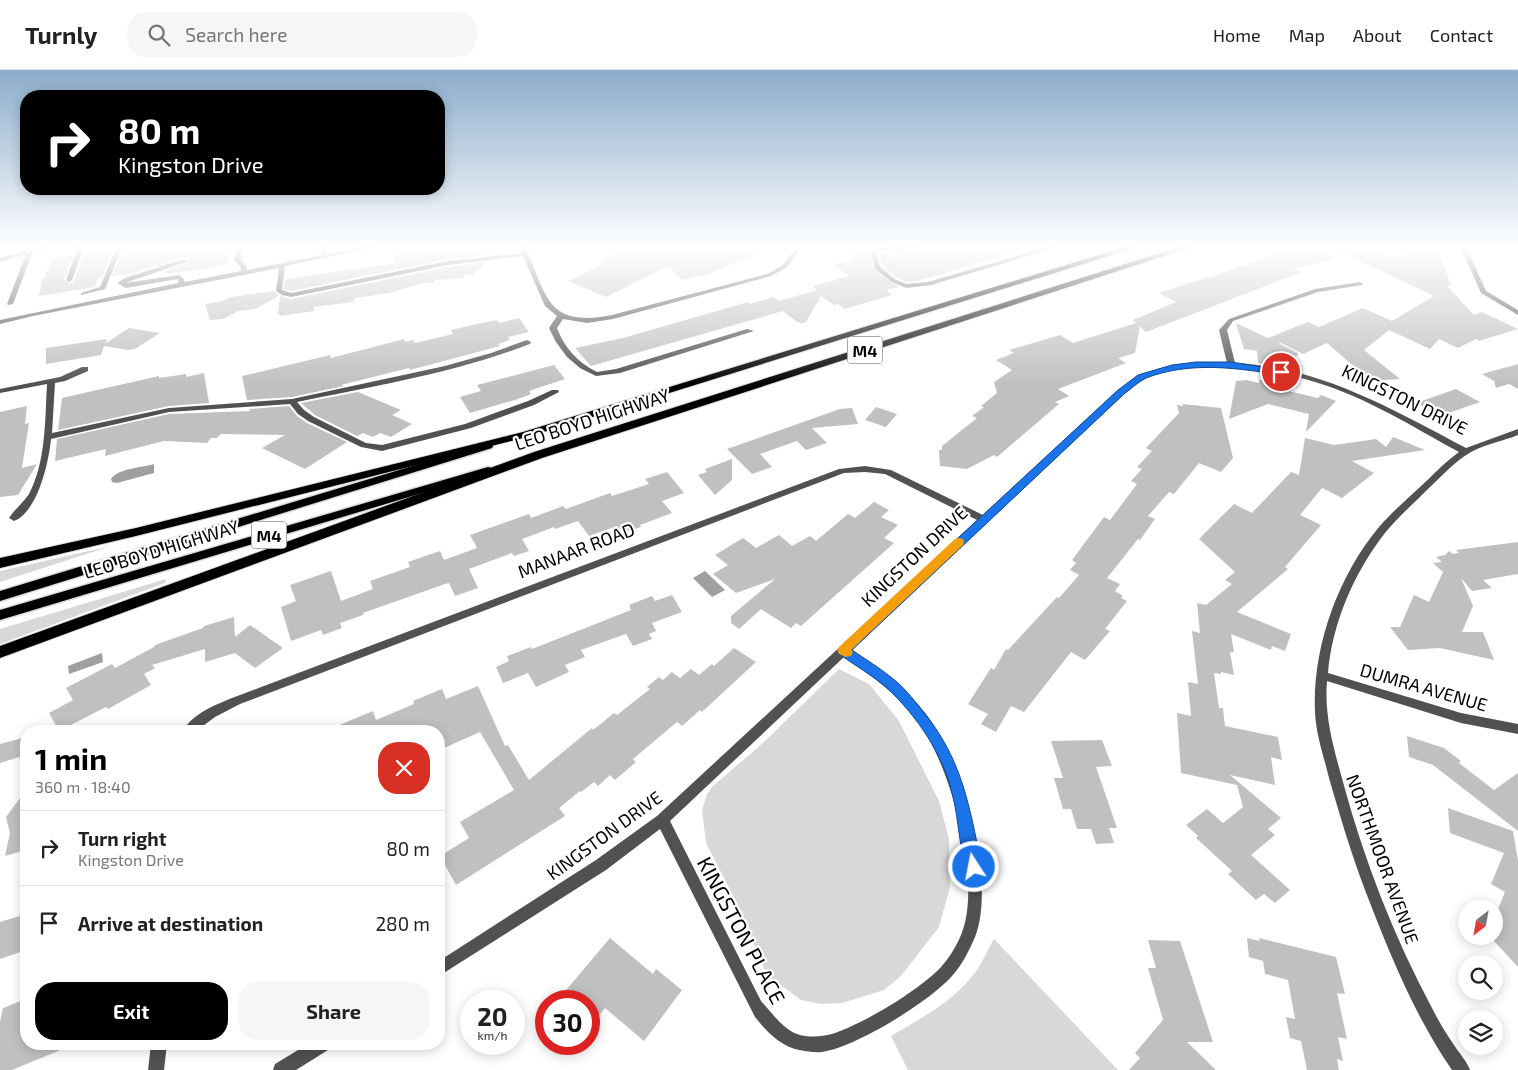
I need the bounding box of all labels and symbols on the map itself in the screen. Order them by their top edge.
road number: M4 [848,336,882,364]
pin [1260,351,1302,393]
street label: KINGSTON DRIVE [1339,359,1471,439]
street label: LEO BOYD HIGHWAY [512,383,673,454]
street label: KINGSTON DRIVE [856,501,972,611]
street label: LEO BOYD HIGHWAY [81,515,242,583]
street label: MANAAR ROAD [514,518,638,582]
road number: M4 [252,522,286,548]
street label: DUMRA AVENUE [1358,658,1490,716]
street label: NORTHMOOR AVENUE [1342,771,1424,947]
street label: KINGSTON DRIVE [542,786,666,884]
position arrow [947,840,999,892]
street label: KINGSTON PLACE [693,852,791,1008]
north arrow [1458,900,1502,945]
speed limit sign: 30 [535,990,600,1055]

